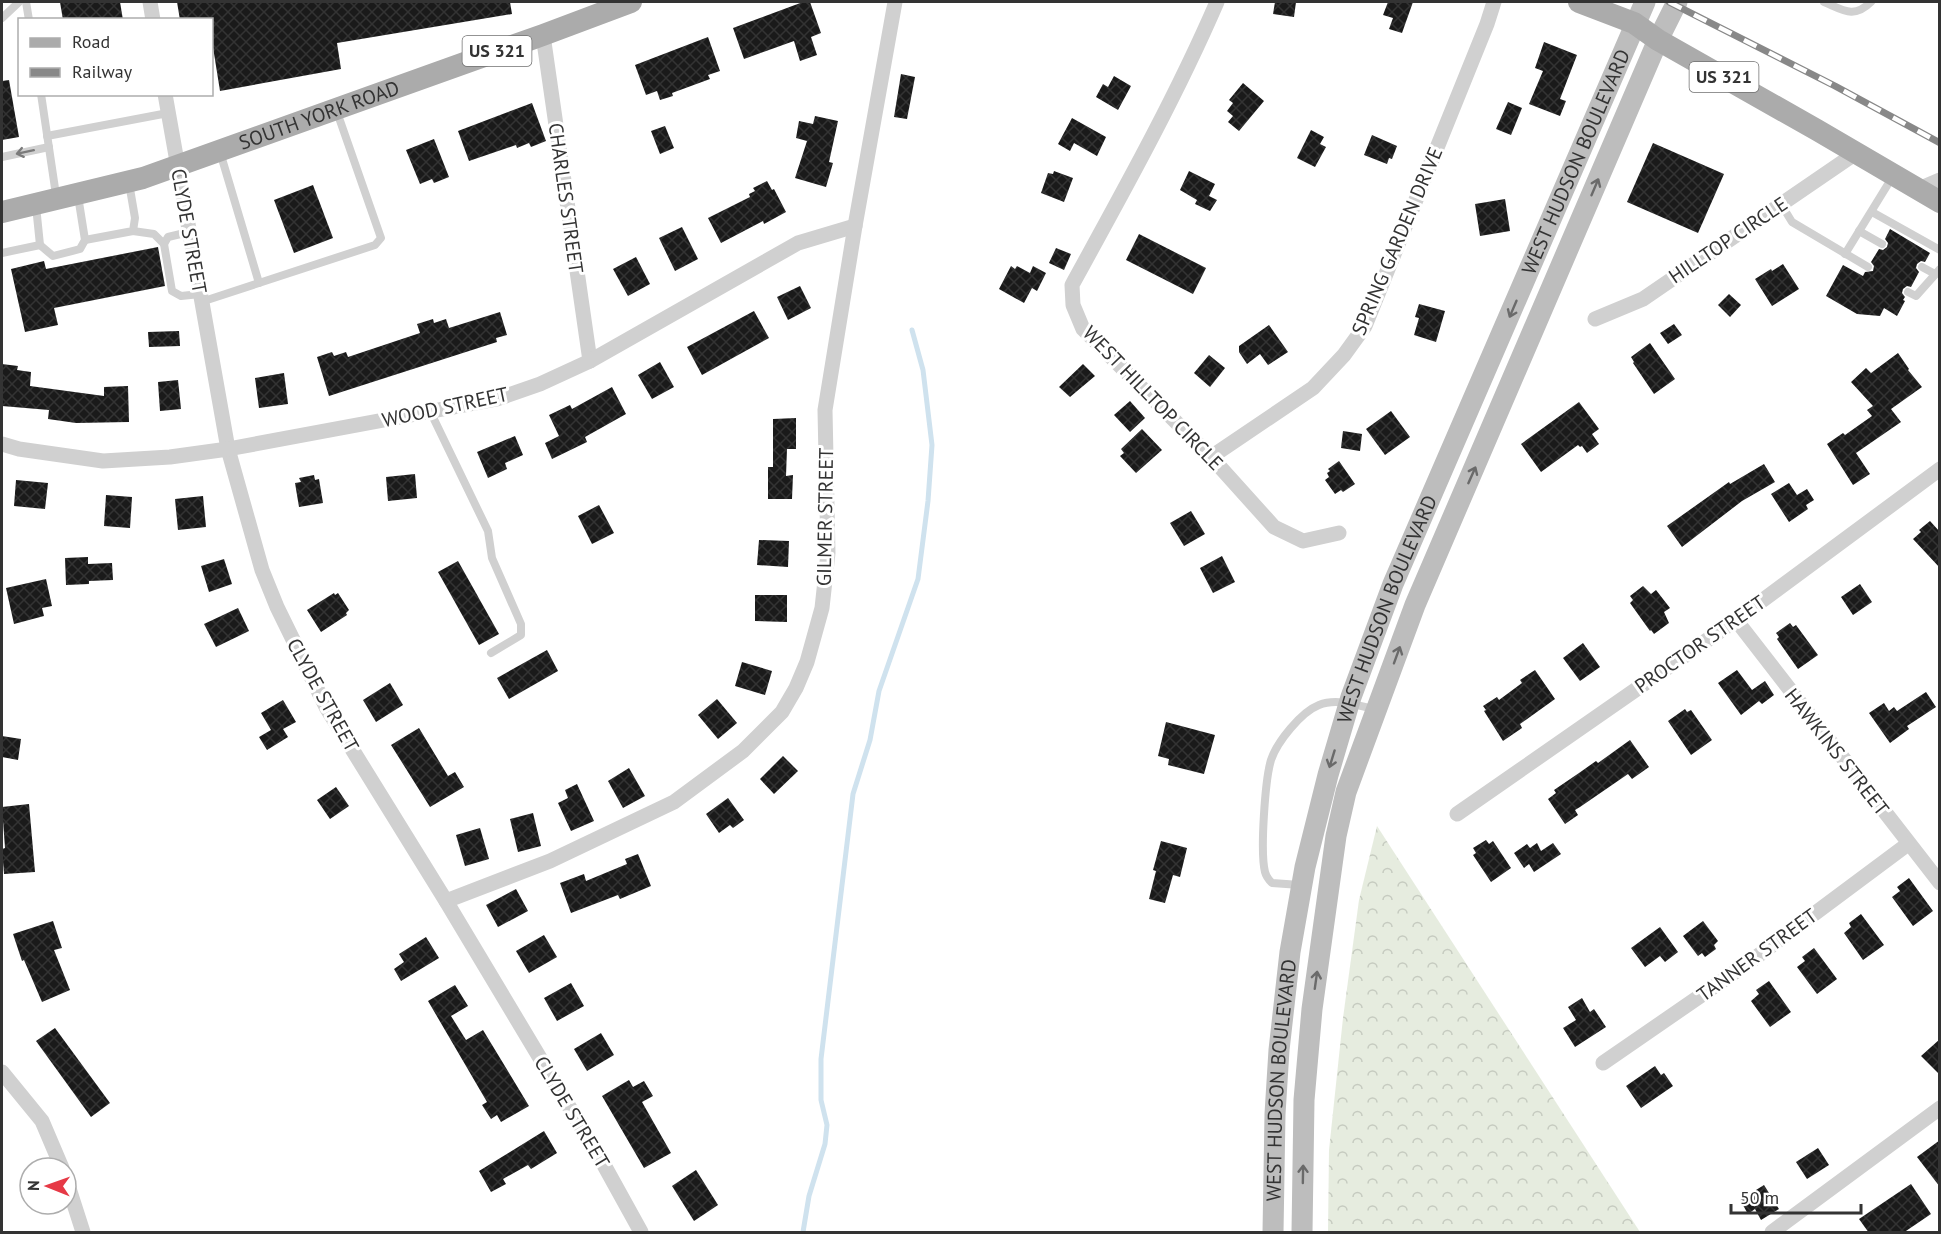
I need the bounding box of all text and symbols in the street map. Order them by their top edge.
legend [18,18,213,96]
text: Road [72,30,110,53]
road number: US 321 [462,36,532,66]
street label: WEST HUDSON BOULEVARD [1516,45,1636,278]
text: Railway [72,60,133,83]
road number: US 321 [1690,62,1758,92]
street label: SOUTH YORK ROAD [235,74,403,156]
street label: CHARLES STREET [543,121,589,275]
street label: SPRING GARDEN DRIVE [1346,143,1448,339]
one-way arrow [16,147,36,158]
street label: CLYDE STREET [165,167,213,295]
one-way arrow [1590,179,1601,197]
street label: HILLTOP CIRCLE [1664,191,1792,289]
one-way arrow [1507,299,1518,317]
street label: WEST HILLTOP CIRCLE [1077,320,1229,476]
street label: WOOD STREET [380,381,510,433]
street label: GILMER STREET [811,448,839,586]
one-way arrow [1466,466,1478,484]
street label: WEST HUDSON BOULEVARD [1331,491,1443,726]
street label: PROCTOR STREET [1629,589,1771,699]
street label: CLYDE STREET [281,634,365,756]
one-way arrow [1392,646,1403,665]
street label: HAWKINS STREET [1779,683,1895,821]
one-way arrow [1326,749,1337,768]
street label: TANNER STREET [1692,903,1822,1007]
street label: WEST HUDSON BOULEVARD [1261,958,1302,1202]
one-way arrow [1311,970,1322,990]
street label: CLYDE STREET [528,1051,616,1173]
north arrow [18,1156,78,1216]
one-way arrow [1297,1165,1308,1185]
scale bar [1731,1177,1862,1215]
text: N [23,1180,43,1191]
text: 50 m [1740,1186,1779,1209]

